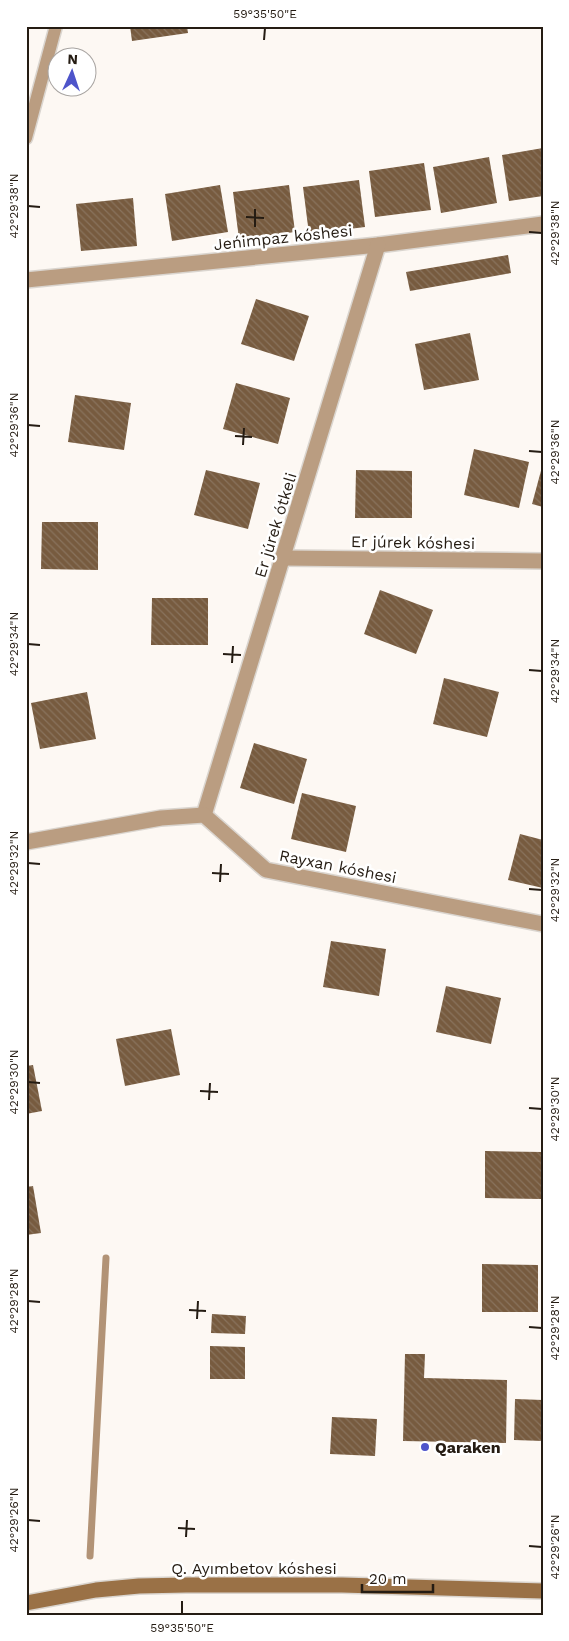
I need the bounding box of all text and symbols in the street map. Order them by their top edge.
text: 59°35'50"E [233,7,297,21]
north arrow [48,48,98,98]
text: N [67,51,78,67]
text: 42°29'38"N [7,173,21,239]
text: 42°29'38"N [548,200,562,266]
street label: Jeńimpaz kóshesi [213,221,353,254]
text: 42°29'36"N [7,393,21,458]
text: 42°29'36"N [548,420,562,485]
street label: Er júrek ótkeli [250,470,300,580]
street label: Er júrek kóshesi [351,532,475,553]
text: 42°29'34"N [7,612,21,676]
text: 42°29'34"N [548,639,562,703]
text: 42°29'32"N [7,831,21,895]
street label: Rayxan kóshesi [278,846,398,887]
text: 42°29'32"N [548,858,562,922]
text: 42°29'30"N [7,1049,21,1115]
text: 42°29'30"N [548,1076,562,1142]
text: 42°29'28"N [7,1268,21,1334]
text: 42°29'28"N [548,1295,562,1361]
place label: Qaraken [435,1438,501,1457]
marker: Qaraken [419,1441,431,1453]
text: 42°29'26"N [7,1488,21,1553]
text: 42°29'26"N [548,1515,562,1580]
street label: Q. Ayımbetov kóshesi [171,1559,337,1578]
scale bar [362,1561,433,1593]
text: 20 m [369,1570,407,1588]
text: 59°35'50"E [150,1621,214,1635]

